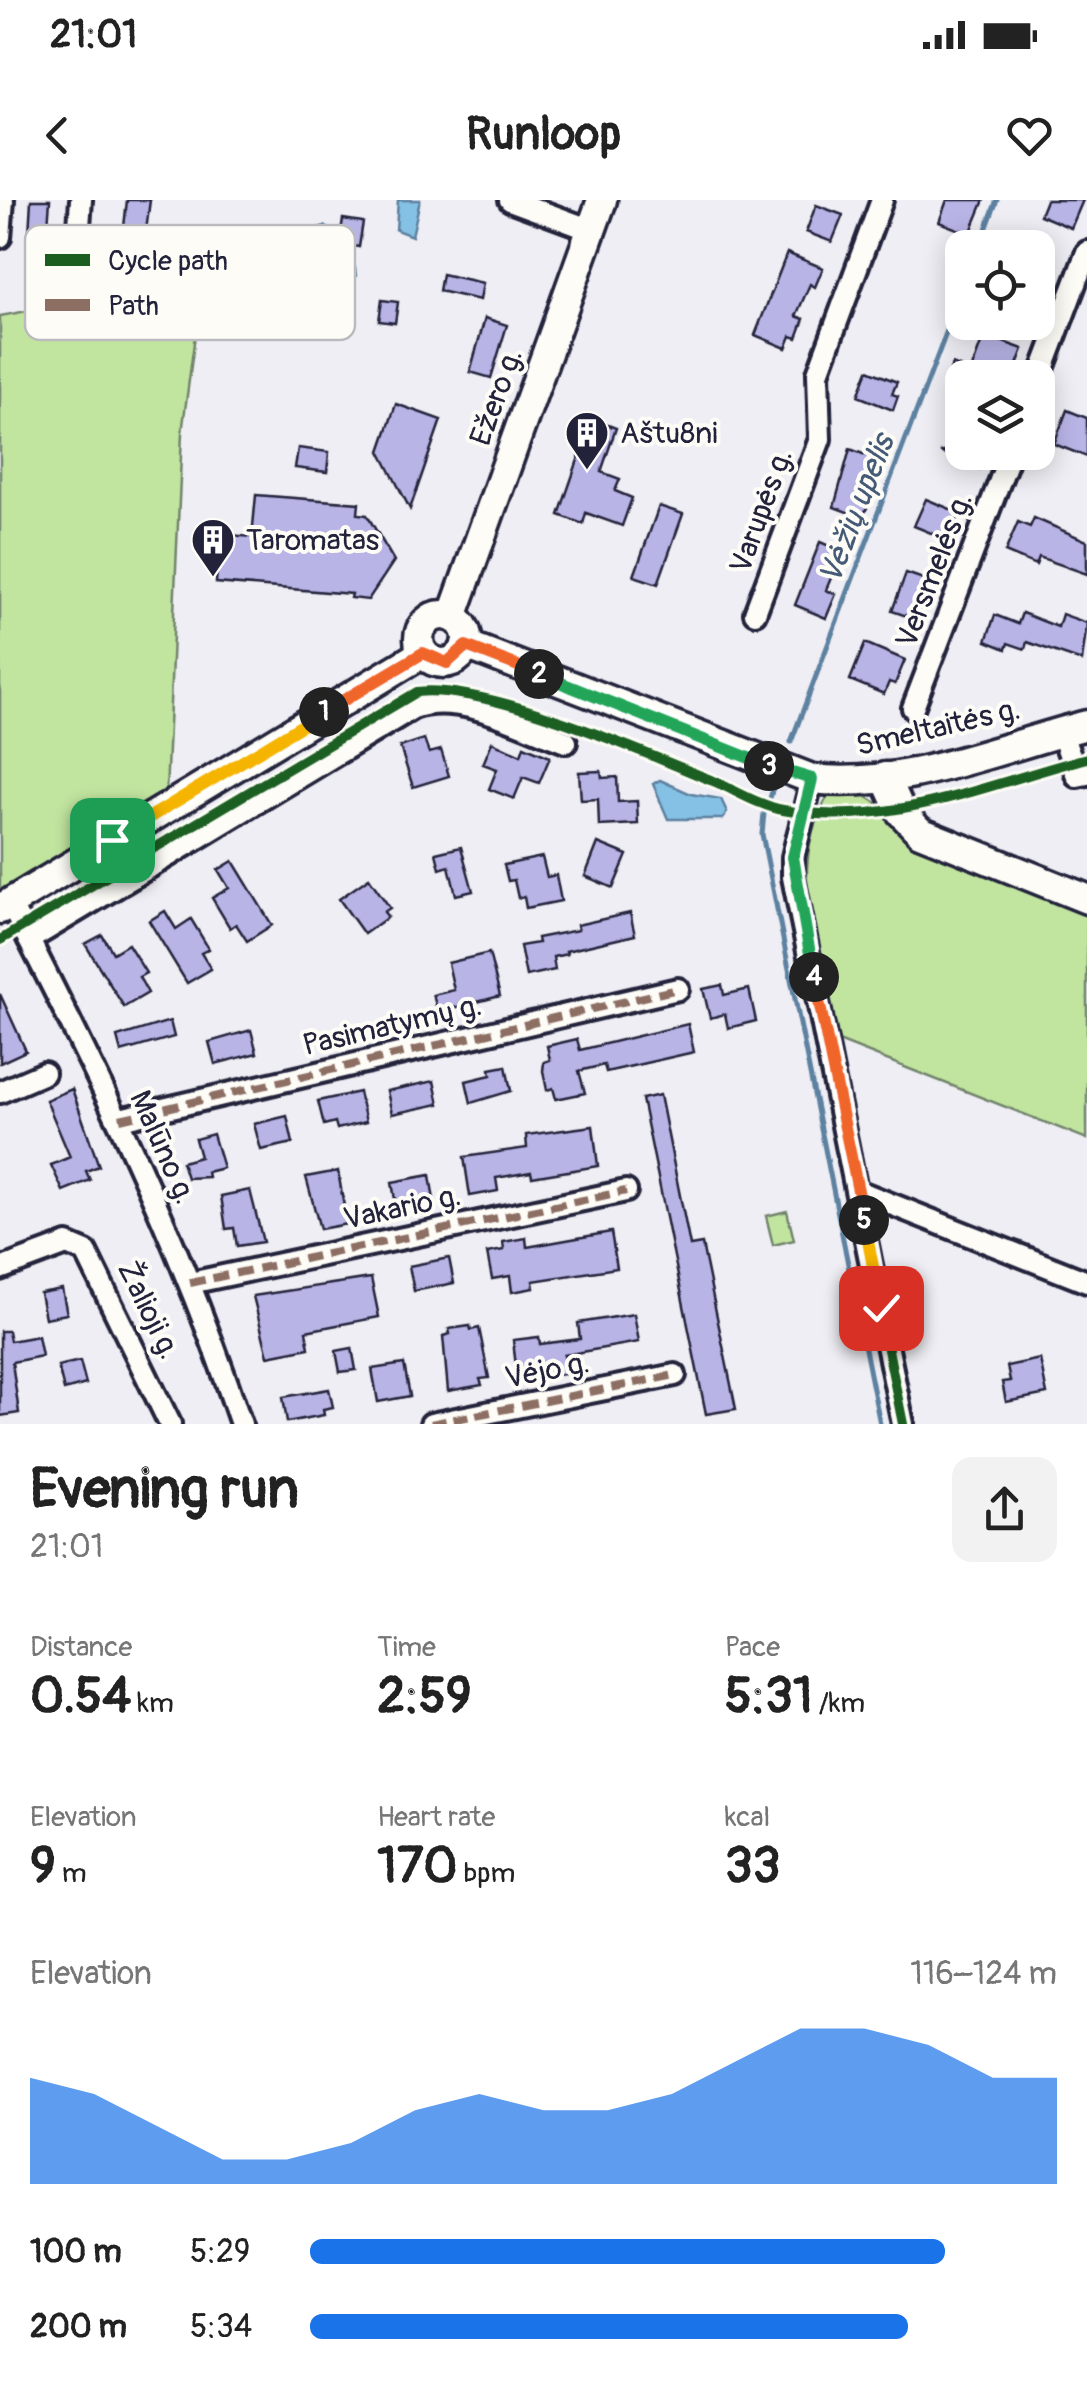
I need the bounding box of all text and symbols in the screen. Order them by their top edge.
text: 21:01 [50,11,137,59]
text: Runloop [466,107,621,163]
icon: back [30,108,85,163]
icon: heart [1002,108,1057,163]
legend [25,225,355,340]
map controls [945,230,1055,470]
button: locate [945,230,1055,340]
text: Cycle path [108,244,228,279]
text: Path [108,289,159,324]
street label: Ežero g. [462,344,531,451]
button: layers [945,360,1055,470]
building icon: Aštu8ni [564,410,610,471]
place label: Aštu8ni [620,415,718,452]
water label: Vėžių upelis [810,426,905,590]
street label: Varupės g. [722,444,801,578]
street label: Versmelės g. [888,487,981,653]
building icon: Taromatas [190,517,236,578]
place label: Taromatas [246,522,379,559]
pin: 2 [514,649,564,699]
text: 2 [531,656,547,691]
pin: 1 [299,687,349,737]
street label: Smeltaitės g. [853,691,1024,764]
text: 1 [319,694,329,729]
pin: 3 [744,741,794,791]
text: 3 [761,748,777,783]
pin [70,798,155,883]
icon: arrive [85,813,140,868]
pin: 4 [789,952,839,1002]
text: 4 [806,959,822,994]
street label: Pasimatymų g. [299,987,485,1064]
street label: Malūno g. [121,1085,204,1210]
street label: Vakario g. [340,1177,464,1238]
pin: 5 [839,1195,889,1245]
text: 5 [856,1202,872,1237]
street label: Žalioji g. [109,1255,188,1365]
pin [839,1266,924,1351]
icon: check [854,1281,909,1336]
street label: Vėjo g. [502,1344,592,1397]
text: Evening run [30,1455,299,1524]
button: share [952,1457,1057,1562]
text: 21:01 [30,1527,103,1567]
text: Distance [30,1630,132,1665]
text: Time [377,1630,436,1665]
text: Pace [725,1630,780,1665]
text: 0.54 [30,1665,131,1728]
text: 2:59 [377,1665,471,1728]
text: 5:31 [725,1665,813,1728]
text: km [131,1686,174,1721]
text: /km [813,1686,865,1721]
text: Elevation [30,1800,137,1835]
text: Heart rate [377,1800,495,1835]
text: kcal [725,1800,770,1835]
text: 9 [30,1835,56,1898]
text: 170 [377,1835,457,1898]
text: 33 [725,1835,780,1898]
text: m [56,1856,87,1891]
text: bpm [457,1856,515,1891]
text: Elevation [30,1954,152,1994]
text: 116–124 m [910,1954,1057,1994]
text: 100 m [30,2232,122,2272]
text: 5:29 [190,2232,250,2272]
text: 200 m [30,2307,127,2347]
text: 5:34 [190,2307,252,2347]

